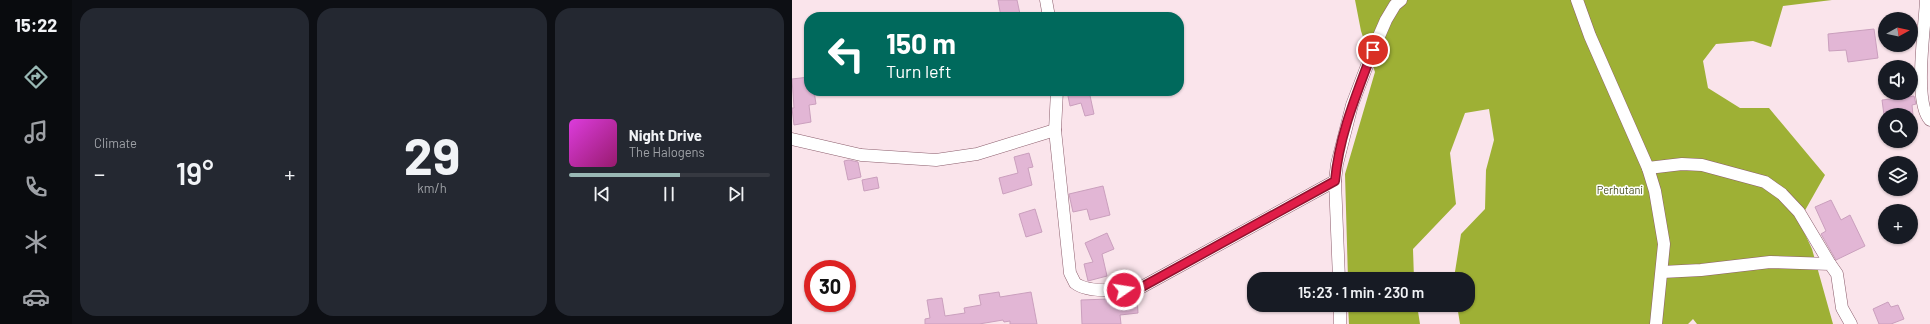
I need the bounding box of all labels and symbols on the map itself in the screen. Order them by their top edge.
north arrow [1878,12,1918,52]
pin [1356,33,1390,67]
park label: Perhutani [1597,183,1643,196]
speed limit sign: 30 [804,260,856,312]
position arrow [1103,269,1145,311]

